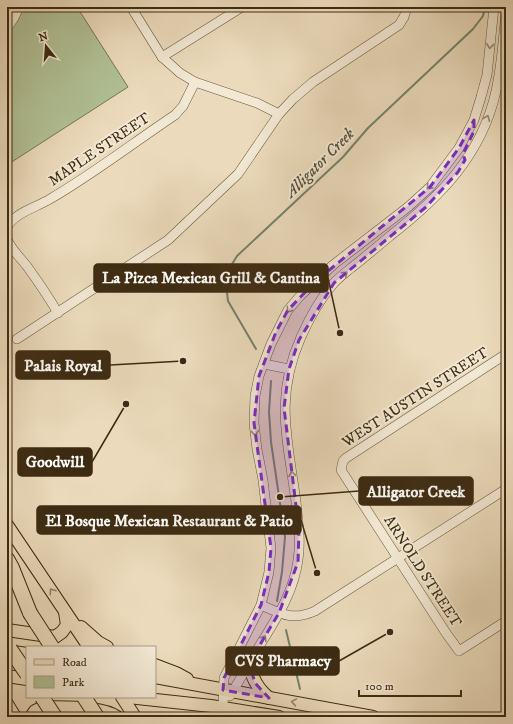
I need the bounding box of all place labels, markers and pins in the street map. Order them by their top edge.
callout: La Pizca Mexican Grill & Cantina [94,264,328,292]
callout: Palais Royal [16,351,110,379]
callout: Goodwill [18,448,92,476]
callout: Alligator Creek [359,477,473,505]
callout: El Bosque Mexican Restaurant & Patio [37,506,301,534]
callout: CVS Pharmacy [226,647,339,675]

